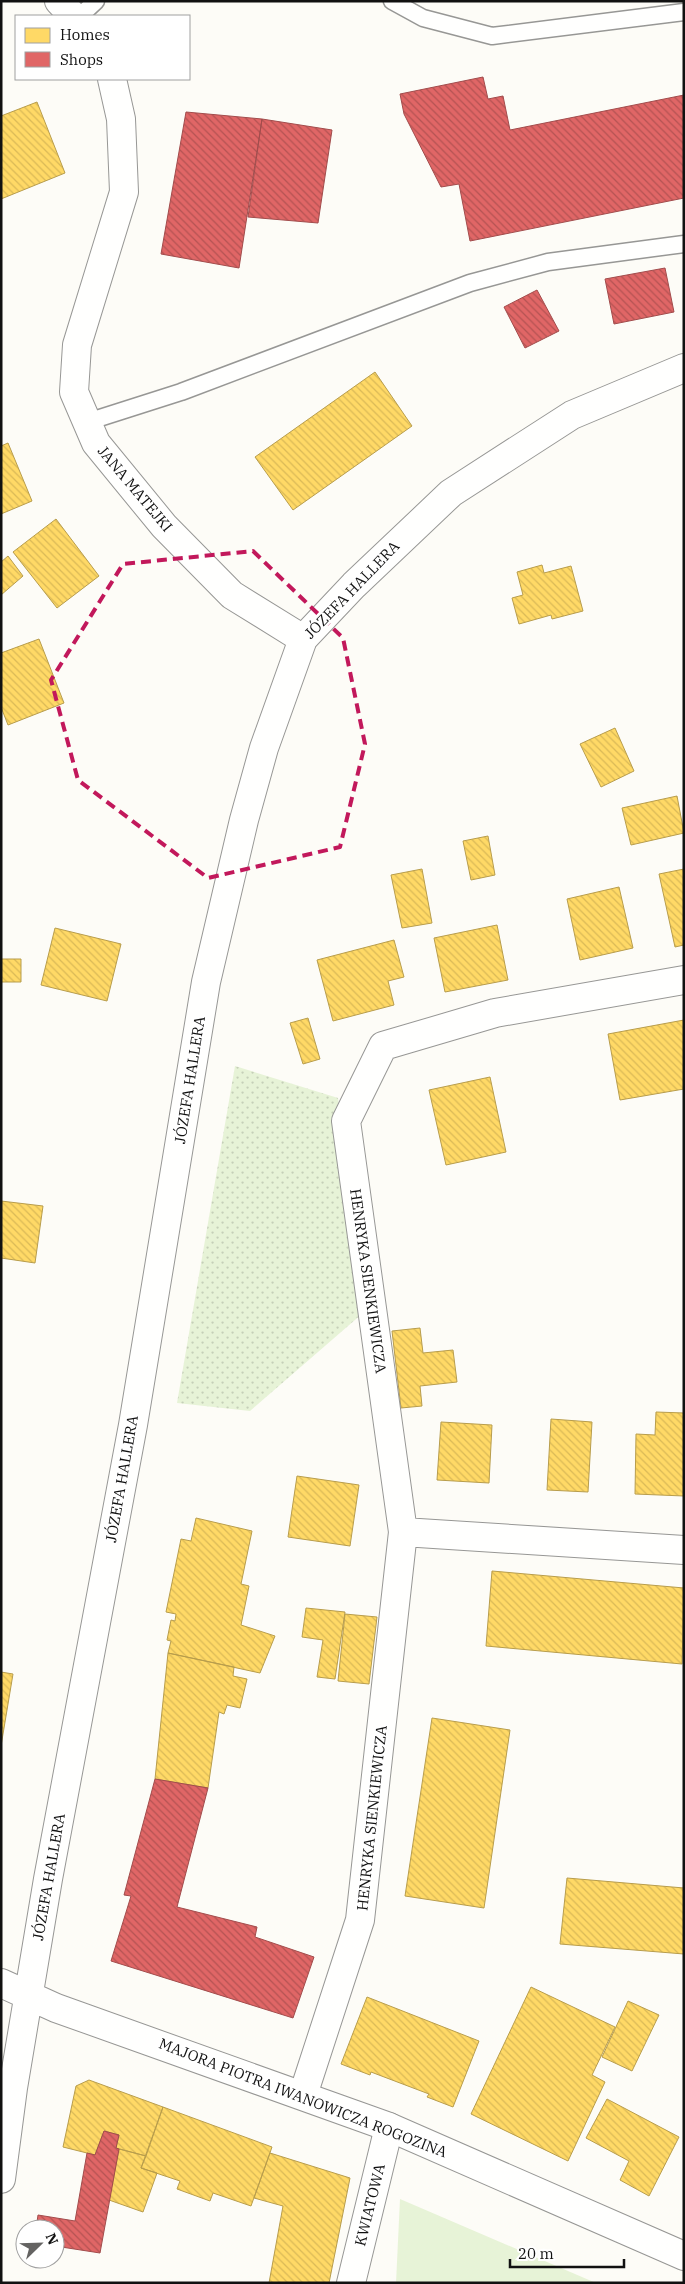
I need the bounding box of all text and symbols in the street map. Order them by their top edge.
legend [15,15,190,80]
text: Homes [60,25,110,44]
text: Shops [60,50,103,69]
street label: JANA MATEJKI [94,442,177,536]
street label: JÓZEFA HALLERA [300,536,404,643]
street label: JÓZEFA HALLERA [170,1014,209,1145]
street label: HENRYKA SIENKIEWICZA [346,1187,391,1375]
street label: JÓZEFA HALLERA [101,1413,142,1544]
street label: HENRYKA SIENKIEWICZA [352,1724,391,1912]
street label: JÓZEFA HALLERA [28,1811,69,1942]
street label: MAJORA PIOTRA IWANOWICZA ROGOZINA [156,2034,451,2162]
street label: KWIATOWA [350,2161,389,2248]
north arrow [15,2219,65,2269]
text: N [42,2230,62,2248]
scale bar [510,2236,624,2268]
text: 20 m [518,2244,554,2263]

